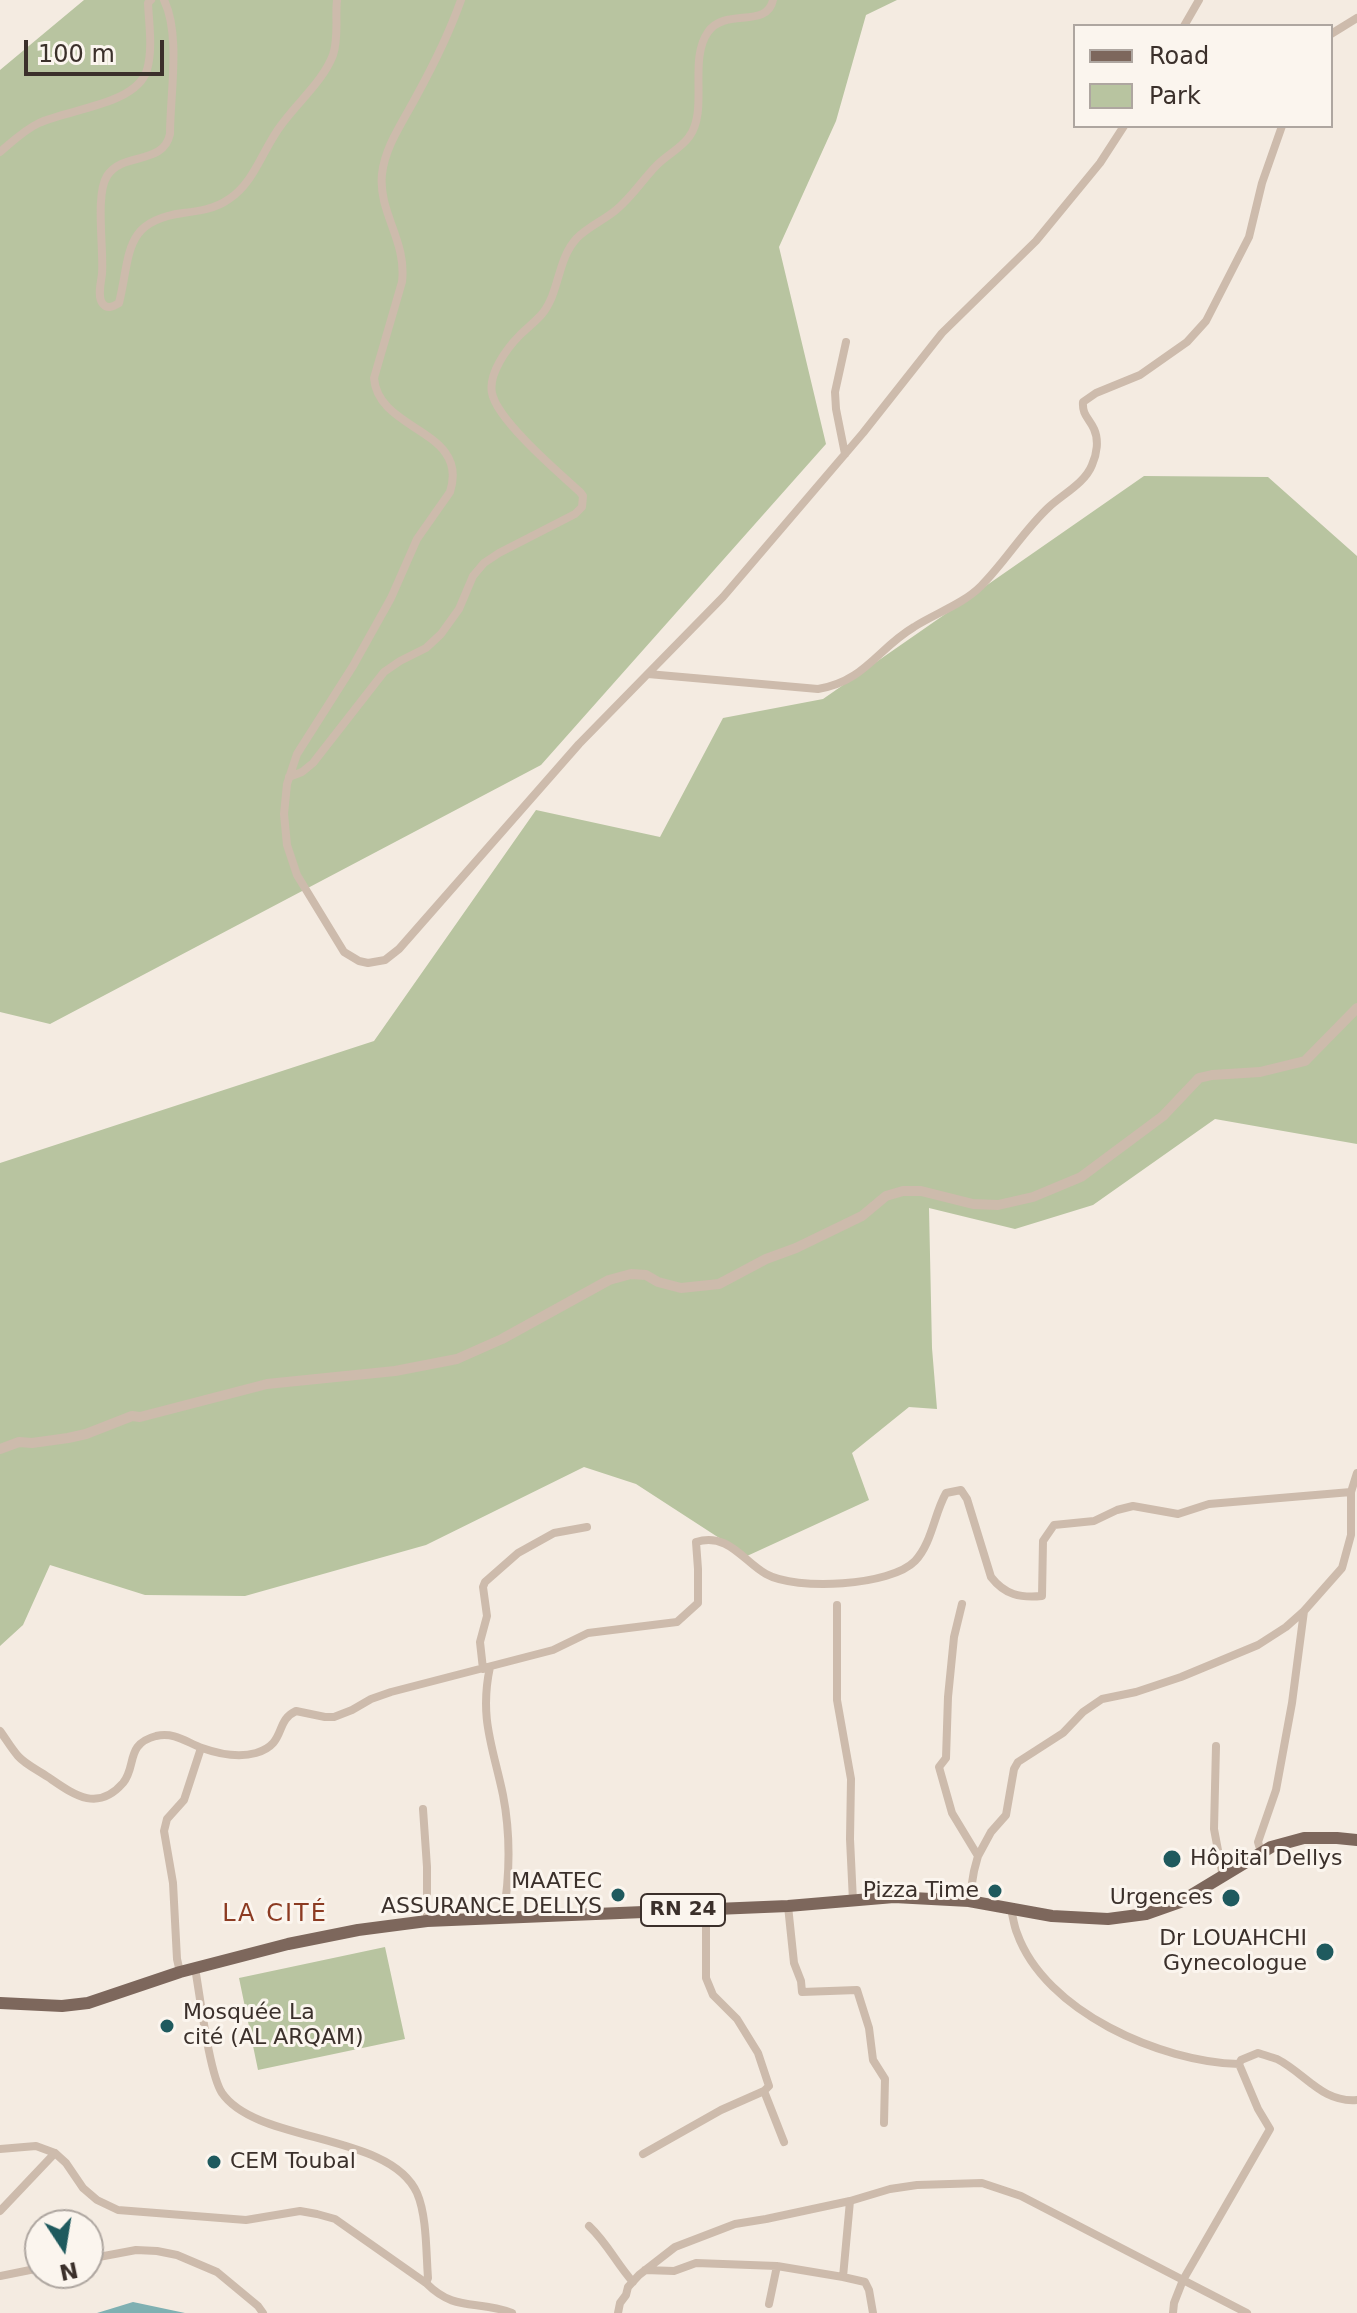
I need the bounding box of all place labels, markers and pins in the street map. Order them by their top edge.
place label: Hôpital Dellys [1190,1846,1342,1872]
marker: Hôpital Dellys [1161,1848,1183,1870]
place label: MAATEC ASSURANCE DELLYS [381,1869,602,1920]
place label: Pizza Time [863,1878,979,1904]
marker: Pizza Time [986,1882,1004,1900]
place label: Urgences [1110,1885,1213,1911]
marker: MAATEC ASSURANCE DELLYS [609,1886,627,1904]
marker: Urgences [1220,1887,1242,1909]
place label: Dr LOUAHCHI Gynecologue [1159,1926,1307,1978]
marker: Dr LOUAHCHI Gynecologue [1314,1941,1336,1963]
place label: Mosquée La cité (AL ARQAM) [183,2000,364,2052]
marker: Mosquée La cité (AL ARQAM) [158,2017,176,2035]
place label: CEM Toubal [230,2149,356,2175]
marker: CEM Toubal [205,2153,223,2171]

